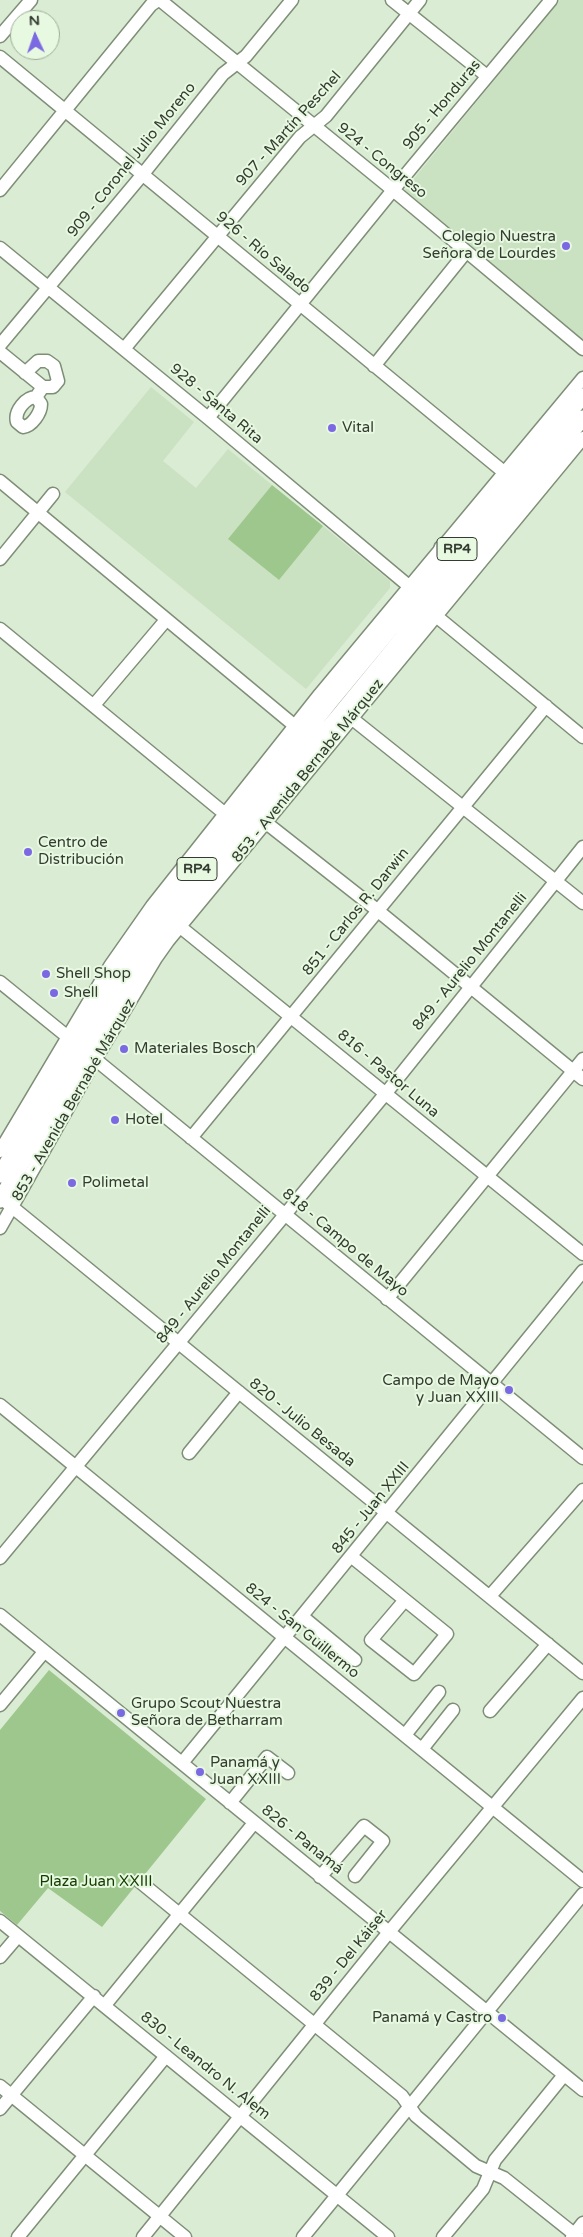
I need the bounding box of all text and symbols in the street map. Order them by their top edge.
north arrow [10,10,60,60]
text: N [28,12,40,29]
street label: 905 - Honduras [399,56,485,154]
street label: 907 - Martín Peschel [233,68,345,190]
street label: 909 - Coronel Julio Moreno [64,79,200,241]
street label: 924 - Congreso [333,119,431,203]
street label: 926 - Río Salado [212,208,314,298]
place label: Colegio Nuestra Señora de Lourdes [423,228,556,263]
marker: Colegio Nuestra Señora de Lourdes [560,240,572,252]
street label: 928 - Santa Rita [166,360,266,448]
place label: Vital [342,419,374,437]
marker: Vital [326,422,338,434]
road number: RP4 [437,538,477,560]
street label: 853 - Avenida Bernabé Márquez [228,676,388,866]
place label: Centro de Distribución [38,834,124,869]
street label: 851 - Carlos R. Darwin [299,844,413,980]
marker: Centro de Distribución [22,846,34,858]
road number: RP4 [177,858,217,881]
street label: 849 - Aurelio Montanelli [409,889,531,1035]
place label: Shell Shop [56,965,131,983]
marker: Shell Shop [40,968,52,980]
place label: Shell [64,984,98,1002]
marker: Shell [48,987,60,999]
street label: 853 - Avenida Bernabé Márquez [9,996,139,1204]
street label: 816 - Pastor Luna [334,1026,442,1122]
place label: Materiales Bosch [134,1040,256,1058]
marker: Materiales Bosch [118,1043,130,1055]
place label: Hotel [125,1111,163,1129]
marker: Hotel [109,1114,121,1126]
place label: Polimetal [82,1174,149,1192]
marker: Polimetal [66,1177,78,1189]
street label: 818 - Campo de Mayo [278,1185,412,1301]
street label: 849 - Aurelio Montanelli [153,1202,275,1348]
place label: Campo de Mayo y Juan XXIII [382,1372,499,1407]
street label: 820 - Julio Besada [245,1375,359,1471]
marker: Campo de Mayo y Juan XXIII [503,1384,515,1396]
street label: 845 - Juan XXIII [328,1458,414,1558]
street label: 824 - San Guillermo [241,1579,363,1683]
place label: Grupo Scout Nuestra Señora de Betharram [131,1695,283,1730]
marker: Grupo Scout Nuestra Señora de Betharram [115,1707,127,1719]
place label: Panamá y Juan XXIII [210,1754,281,1789]
marker: Panamá y Juan XXIII [194,1766,206,1778]
street label: 826 - Panamá [257,1802,347,1878]
park label: Plaza Juan XXIII [40,1873,152,1891]
street label: 839 - Del Káiser [306,1906,392,2006]
street label: 830 - Leandro N. Alem [136,2008,274,2124]
place label: Panamá y Castro [372,2009,492,2027]
marker: Panamá y Castro [496,2012,508,2024]

